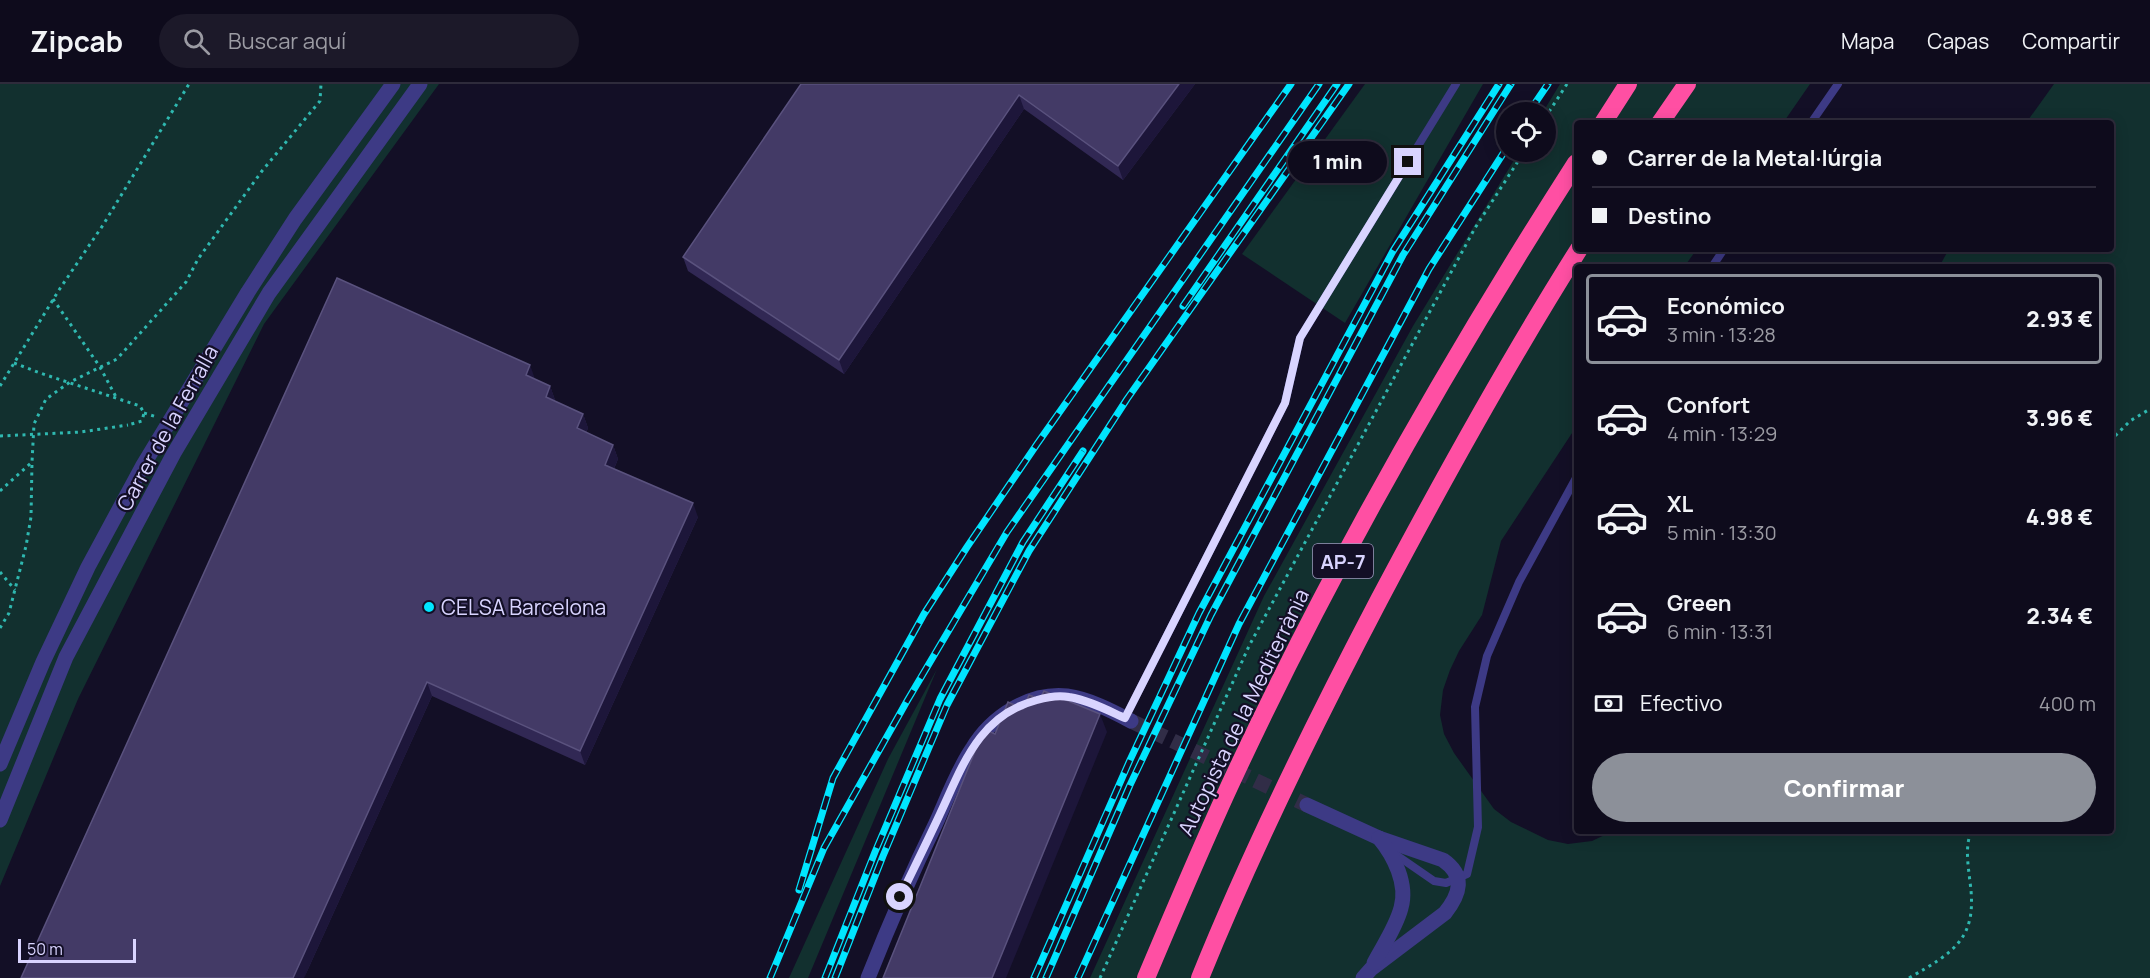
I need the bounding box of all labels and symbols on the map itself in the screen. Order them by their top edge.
callout: 1 min [1288,141,1387,183]
route end [1394,148,1421,175]
street label: Carrer de la Ferralla [110,340,224,516]
road number: AP-7 [1313,544,1373,578]
street label: Autopista de la Mediterrània [1171,584,1315,840]
place label: CELSA Barcelona [441,593,606,621]
marker: CELSA Barcelona [422,600,436,614]
route start [886,883,913,910]
scale bar [18,936,136,964]

